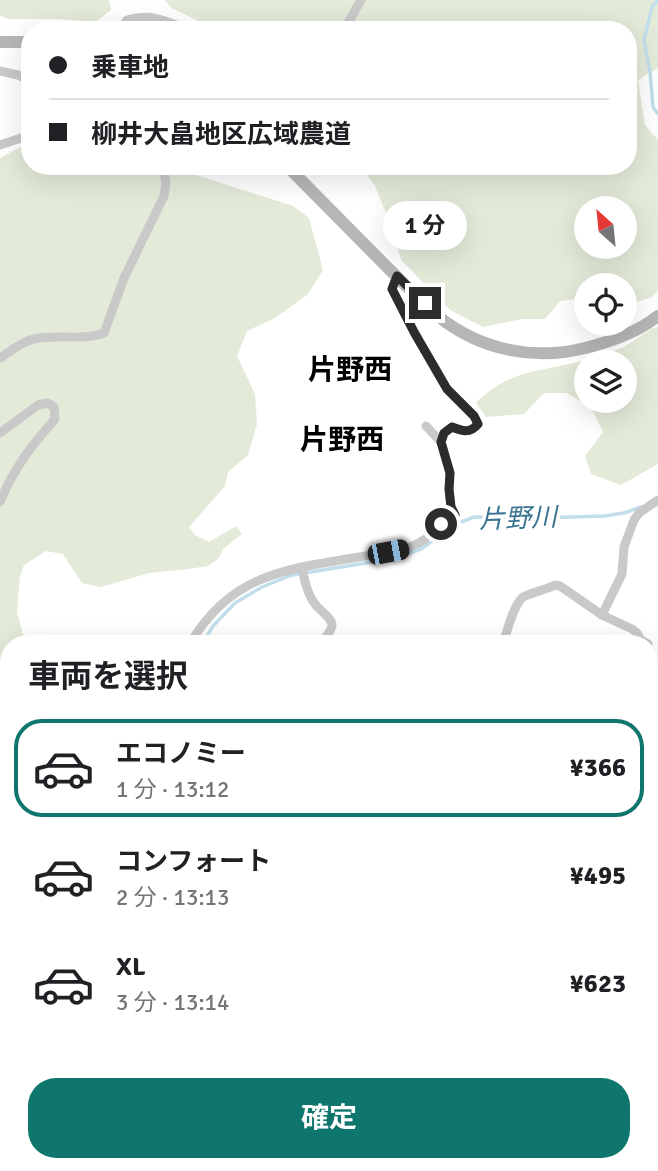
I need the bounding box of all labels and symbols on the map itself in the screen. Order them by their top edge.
north arrow [574,196,637,259]
callout: 1 分 [383,202,467,250]
route end [409,287,441,319]
district label: 片野西 [308,353,392,387]
district label: 片野西 [300,423,384,457]
water label: 片野川 [478,502,561,536]
route start [425,508,457,540]
car [366,538,411,566]

